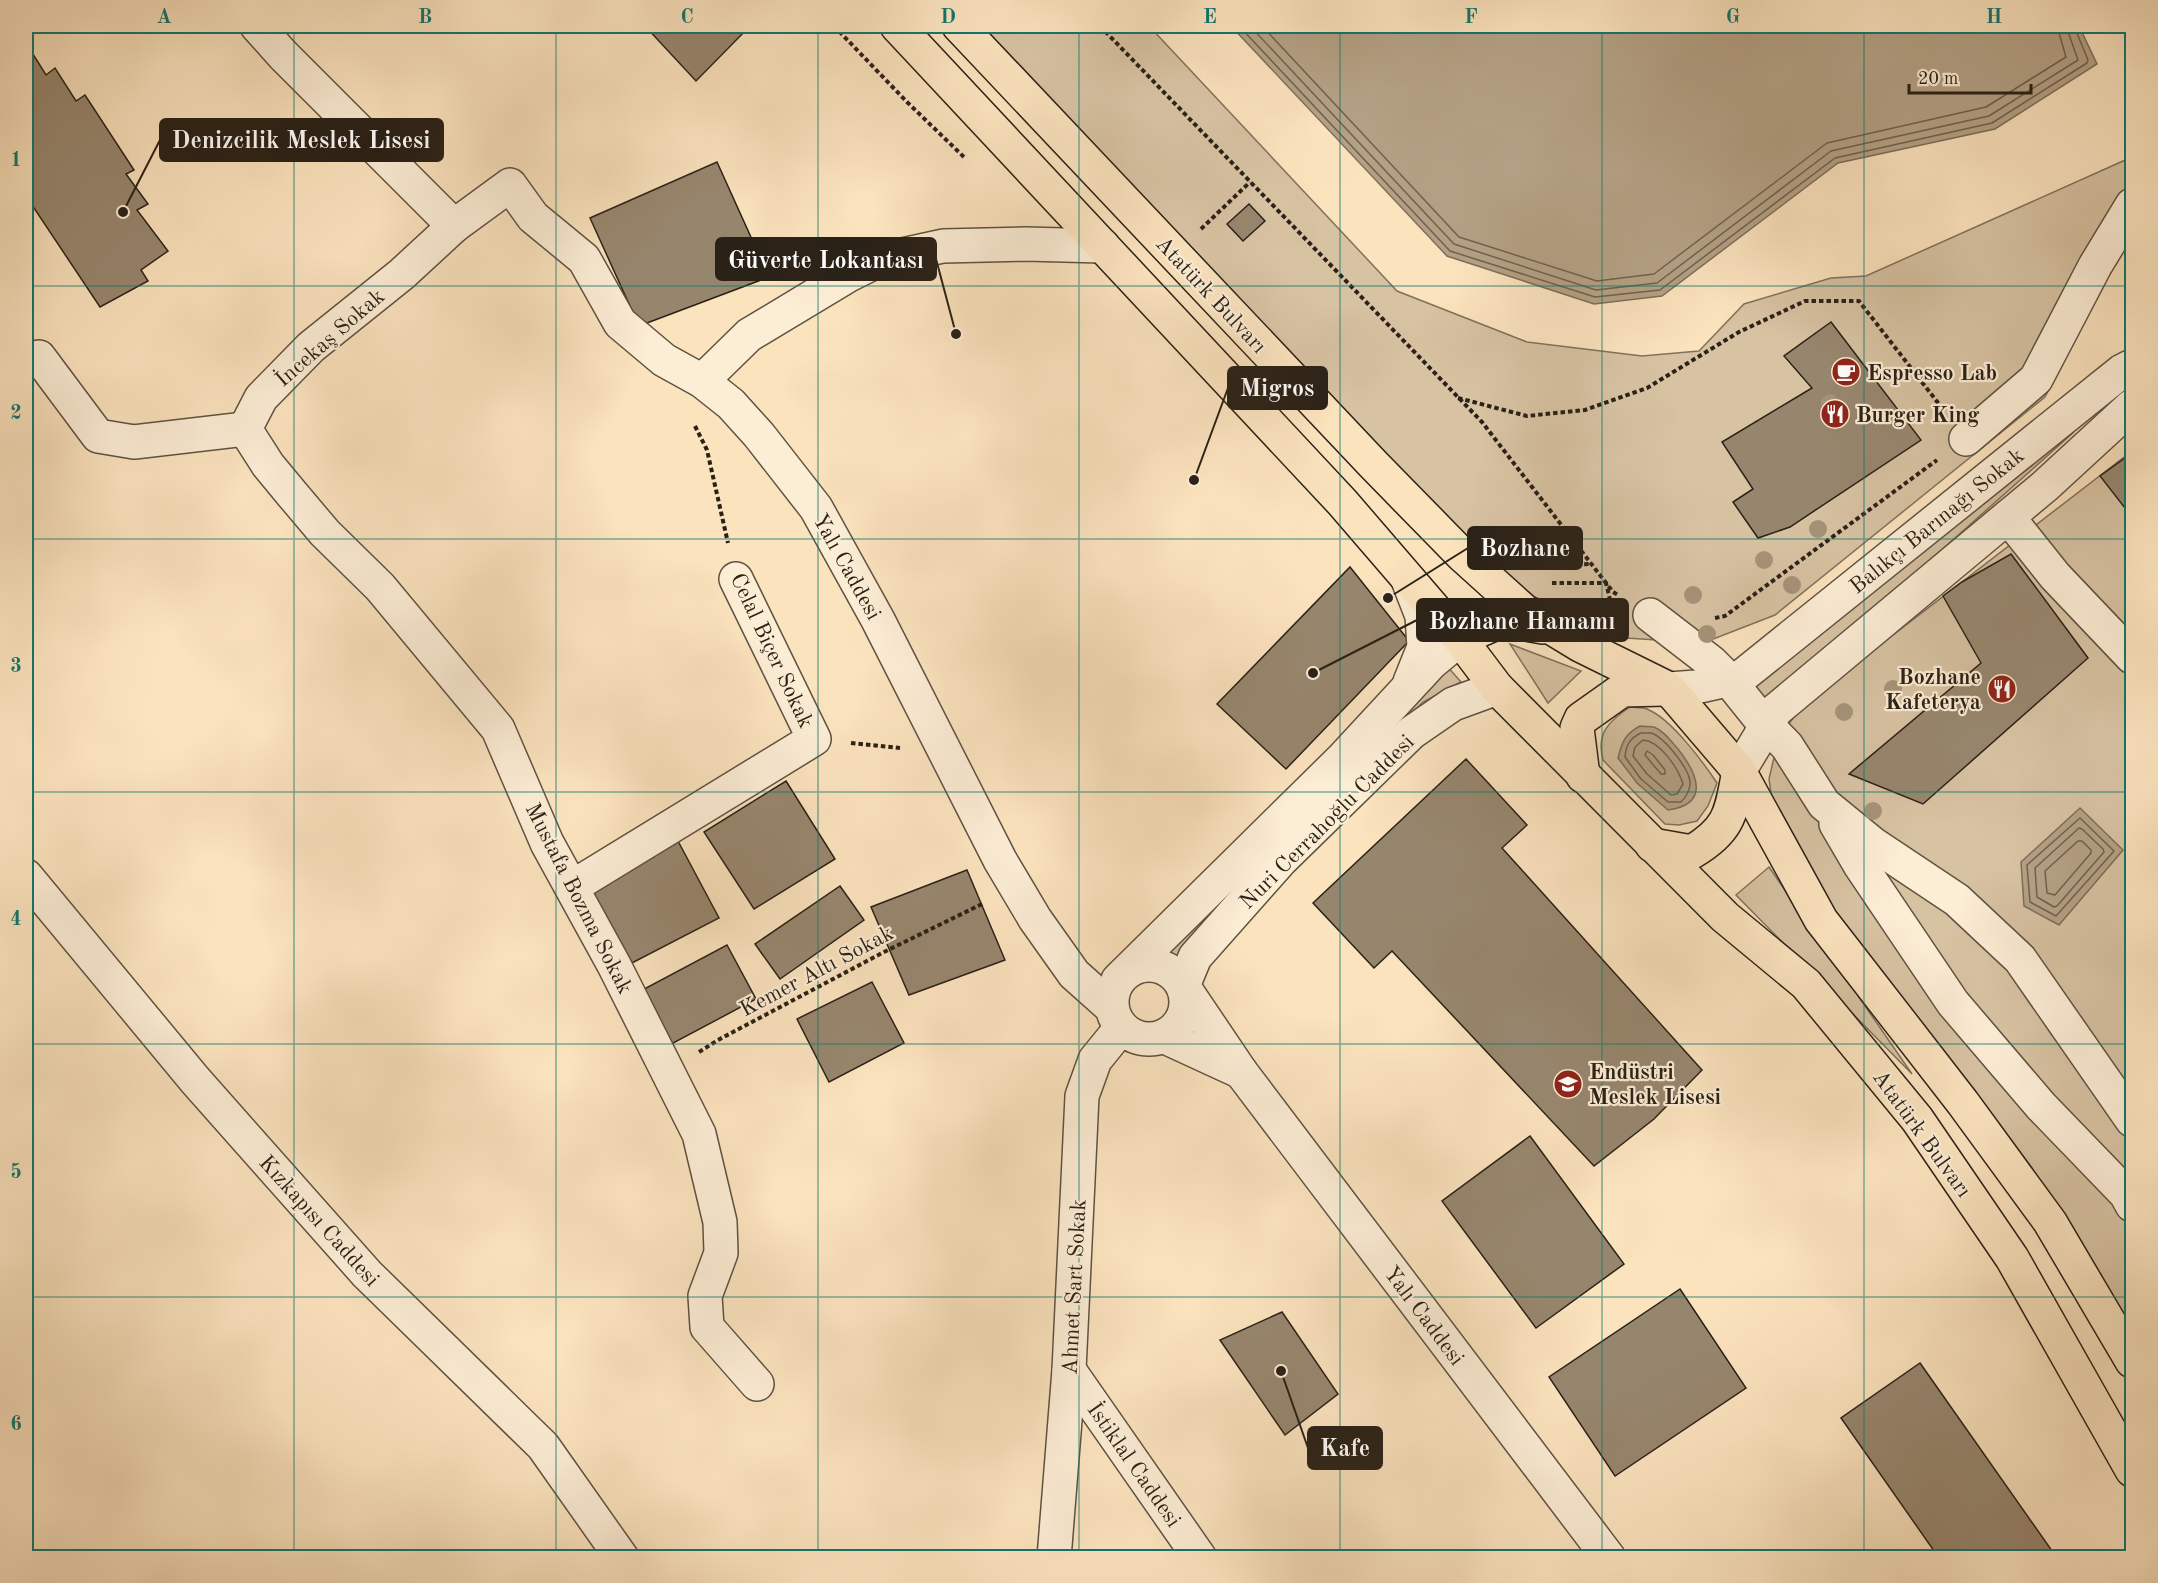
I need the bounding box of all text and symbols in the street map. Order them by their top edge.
text: A [156,8,172,28]
text: B [418,8,432,28]
text: C [680,8,694,28]
text: D [940,8,956,28]
text: E [1203,8,1217,28]
text: F [1464,8,1478,28]
text: G [1726,8,1740,28]
text: H [1986,8,2002,28]
scale bar [1909,57,2030,95]
text: 20 m [1918,70,1958,88]
callout: Denizcilik Meslek Lisesi [160,119,443,161]
text: Denizcilik Meslek Lisesi [172,130,430,154]
text: 1 [10,151,22,171]
street label: Atatürk Bulvarı [1151,233,1270,358]
callout: Güverte Lokantası [716,238,936,280]
text: Güverte Lokantası [728,250,924,274]
street label: İncekaş Sokak [270,283,389,392]
cafe icon: Espresso Lab [1830,356,1862,388]
place label: Espresso Lab [1867,363,1997,385]
callout: Migros [1228,367,1327,409]
text: Migros [1240,378,1314,402]
restaurant icon: Burger King [1819,398,1851,430]
text: 2 [10,404,22,424]
place label: Burger King [1856,405,1979,427]
street label: Balıkçı Barınağı Sokak [1846,445,2029,598]
street label: Yalı Caddesi [808,510,884,624]
callout: Bozhane [1468,527,1582,569]
text: Bozhane [1480,538,1570,562]
street label: Celal Biçer Sokak [726,570,817,732]
callout: Bozhane Hamamı [1417,599,1628,641]
text: Bozhane Hamamı [1429,611,1615,635]
text: 3 [10,657,22,677]
place label: Bozhane Kafeterya [1885,667,1981,714]
restaurant icon: Bozhane Kafeterya [1986,673,2018,705]
street label: Nuri Cerrahoğlu Caddesi [1236,731,1419,914]
street label: Mustafa Bozma Sokak [520,800,636,998]
text: 4 [10,910,22,930]
street label: Kemer Altı Sokak [737,922,897,1021]
place label: Endüstri Meslek Lisesi [1589,1062,1721,1109]
street label: Atatürk Bulvarı [1868,1067,1975,1202]
school or university icon: Endüstri Meslek Lisesi [1552,1068,1584,1100]
street label: Kızkapısı Caddesi [254,1152,383,1291]
text: 5 [10,1162,22,1183]
street label: Ahmet Sart Sokak [1059,1199,1091,1376]
street label: Yalı Caddesi [1379,1263,1468,1370]
street label: İstiklal Caddesi [1082,1397,1187,1531]
text: 6 [10,1415,22,1435]
callout: Kafe [1308,1427,1382,1469]
text: Kafe [1320,1438,1370,1462]

